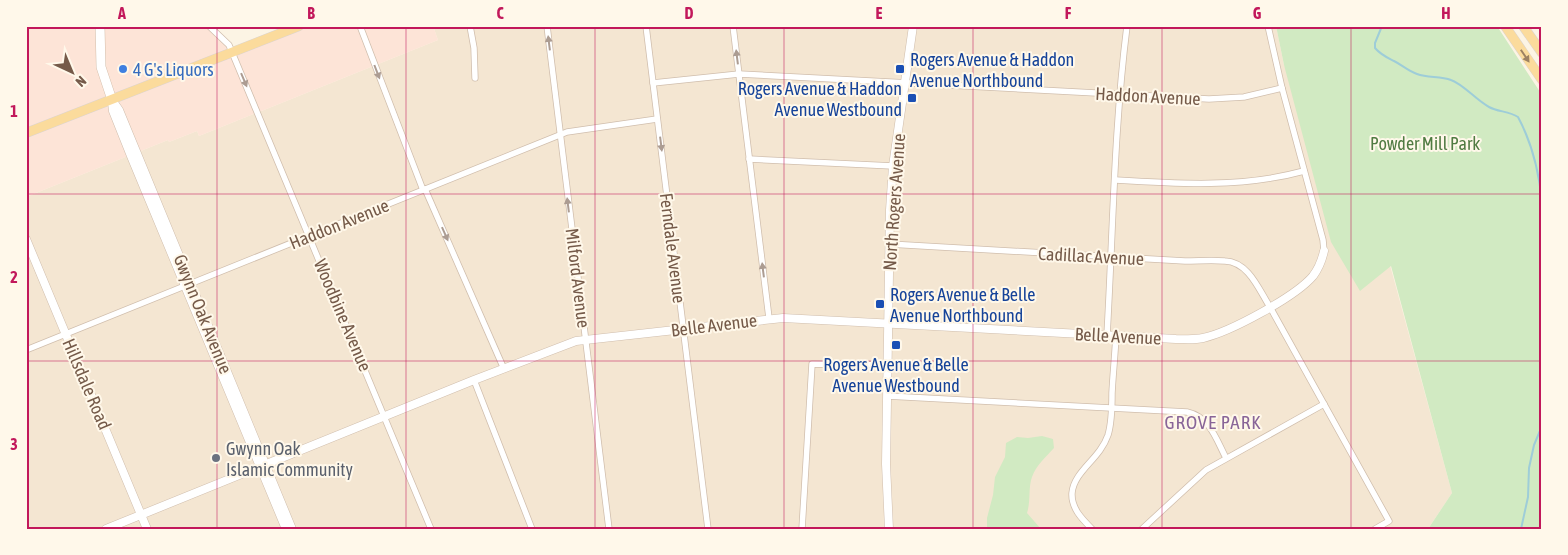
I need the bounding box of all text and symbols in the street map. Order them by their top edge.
text: A [117,4,126,22]
text: B [307,4,315,22]
text: C [496,4,504,22]
text: D [685,4,694,22]
text: E [876,4,883,22]
text: F [1065,4,1072,22]
text: G [1253,4,1262,22]
text: H [1441,4,1451,22]
one-way arrow [545,35,553,51]
north arrow [48,48,98,98]
one-way arrow [733,48,741,64]
place label: Rogers Avenue & Haddon Avenue Northbound [910,49,1074,91]
one-way arrow [1520,49,1530,63]
place label: 4 G's Liquors [133,59,214,80]
marker: 4 G's Liquors [117,63,129,75]
marker: Rogers Avenue & Haddon Avenue Northbound [894,63,906,75]
one-way arrow [373,65,381,80]
text: N [73,73,90,90]
one-way arrow [241,73,249,87]
place label: Rogers Avenue & Haddon Avenue Westbound [738,78,902,120]
street label: Haddon Avenue [1095,83,1201,109]
marker: Rogers Avenue & Haddon Avenue Westbound [906,92,918,104]
text: 1 [10,102,18,120]
street label: North Rogers Avenue [879,133,909,271]
park label: Powder Mill Park [1370,133,1480,154]
one-way arrow [657,136,665,152]
street label: Ferndale Avenue [656,192,690,304]
street label: Haddon Avenue [286,195,392,253]
one-way arrow [564,196,572,212]
one-way arrow [441,227,449,241]
street label: Milford Avenue [561,227,595,329]
street label: Cadillac Avenue [1038,243,1144,269]
street label: Gwynn Oak Avenue [170,251,236,377]
street label: Woodbine Avenue [310,256,376,374]
one-way arrow [759,262,767,278]
text: 2 [10,268,18,286]
place label: Rogers Avenue & Belle Avenue Northbound [890,284,1036,326]
marker: Rogers Avenue & Belle Avenue Northbound [874,298,886,310]
street label: Belle Avenue [670,309,758,341]
street label: Belle Avenue [1074,323,1162,349]
street label: Hillsdale Road [58,335,116,433]
marker: Rogers Avenue & Belle Avenue Westbound [890,339,902,351]
place label: Rogers Avenue & Belle Avenue Westbound [823,354,969,396]
district label: GROVE PARK [1165,411,1261,433]
text: 3 [10,435,18,453]
place label: Gwynn Oak Islamic Community [226,438,353,480]
marker: Gwynn Oak Islamic Community [210,452,222,464]

